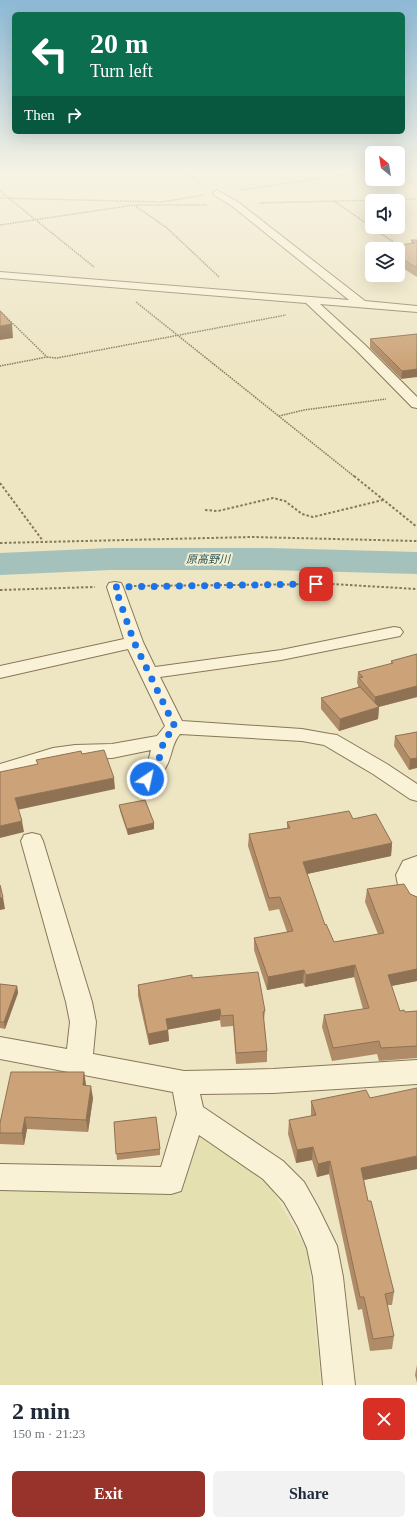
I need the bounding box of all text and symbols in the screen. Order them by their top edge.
icon: left [24,28,76,80]
text: 20 m [90,28,148,59]
text: Turn left [90,61,153,81]
icon: right [63,104,85,126]
text: Then [24,107,55,123]
north arrow [365,146,405,186]
map controls [365,146,405,282]
button: sound [365,194,405,234]
button: layers [365,242,405,282]
water label: 原高野川 [186,553,231,565]
pin [299,567,333,601]
icon: arrive [305,573,327,595]
position arrow [126,758,168,800]
text: 2 min [12,1398,70,1424]
button: close [363,1398,405,1440]
text: 150 m · 21:23 [12,1426,85,1441]
button: Exit [12,1471,205,1517]
button: Share [213,1471,405,1517]

